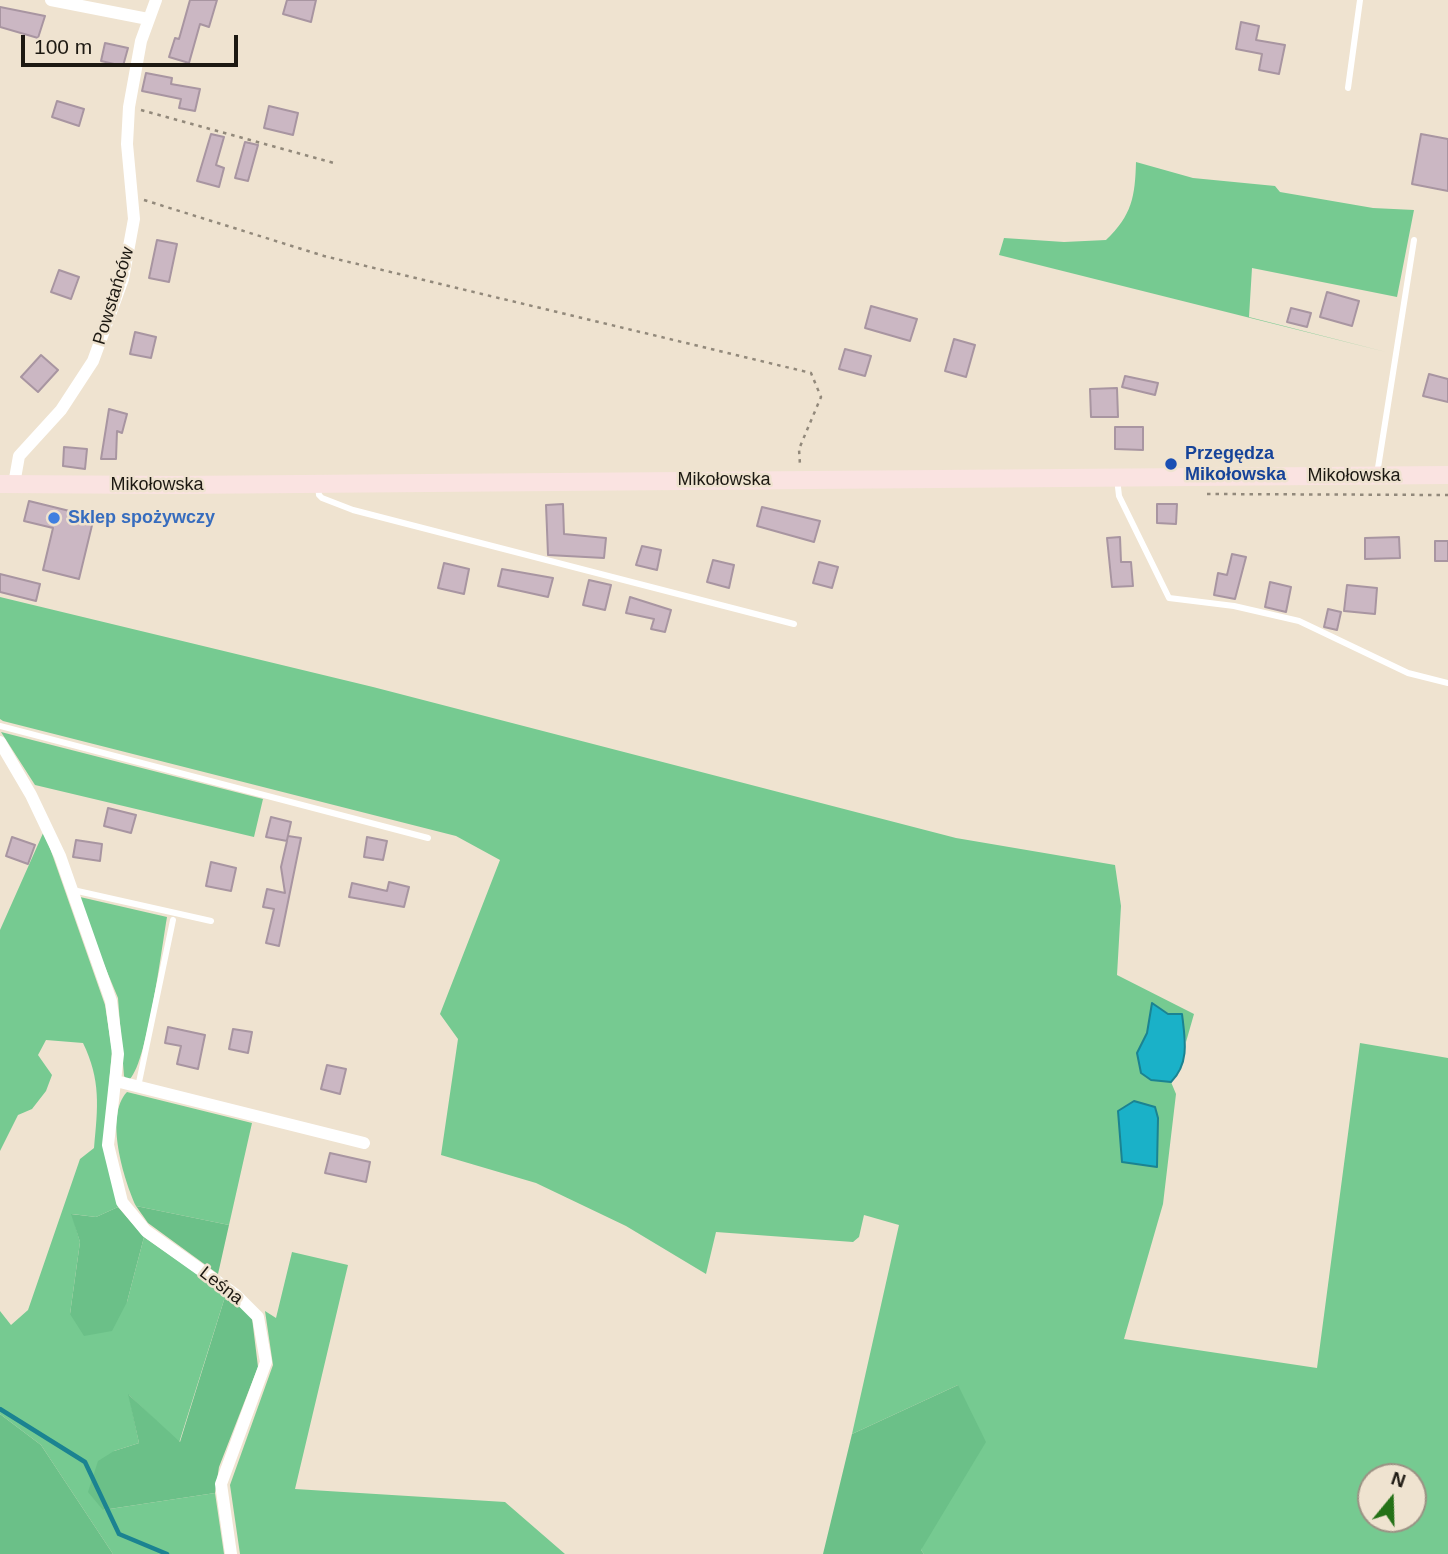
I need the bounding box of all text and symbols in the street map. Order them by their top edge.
scale bar [24,21,242,65]
text: 100 m [34,35,92,58]
street label: Powstańców [89,245,139,347]
place label: Przegędza Mikołowska [1185,443,1286,486]
marker: Przegędza Mikołowska [1163,456,1179,472]
street label: Mikołowska [1307,465,1401,487]
street label: Mikołowska [677,469,771,491]
street label: Mikołowska [110,474,204,496]
place label: Sklep spożywczy [68,507,215,529]
marker: Sklep spożywczy [46,510,62,526]
street label: Leśna [195,1262,247,1310]
north arrow [1357,1463,1427,1533]
text: N [1388,1467,1408,1492]

